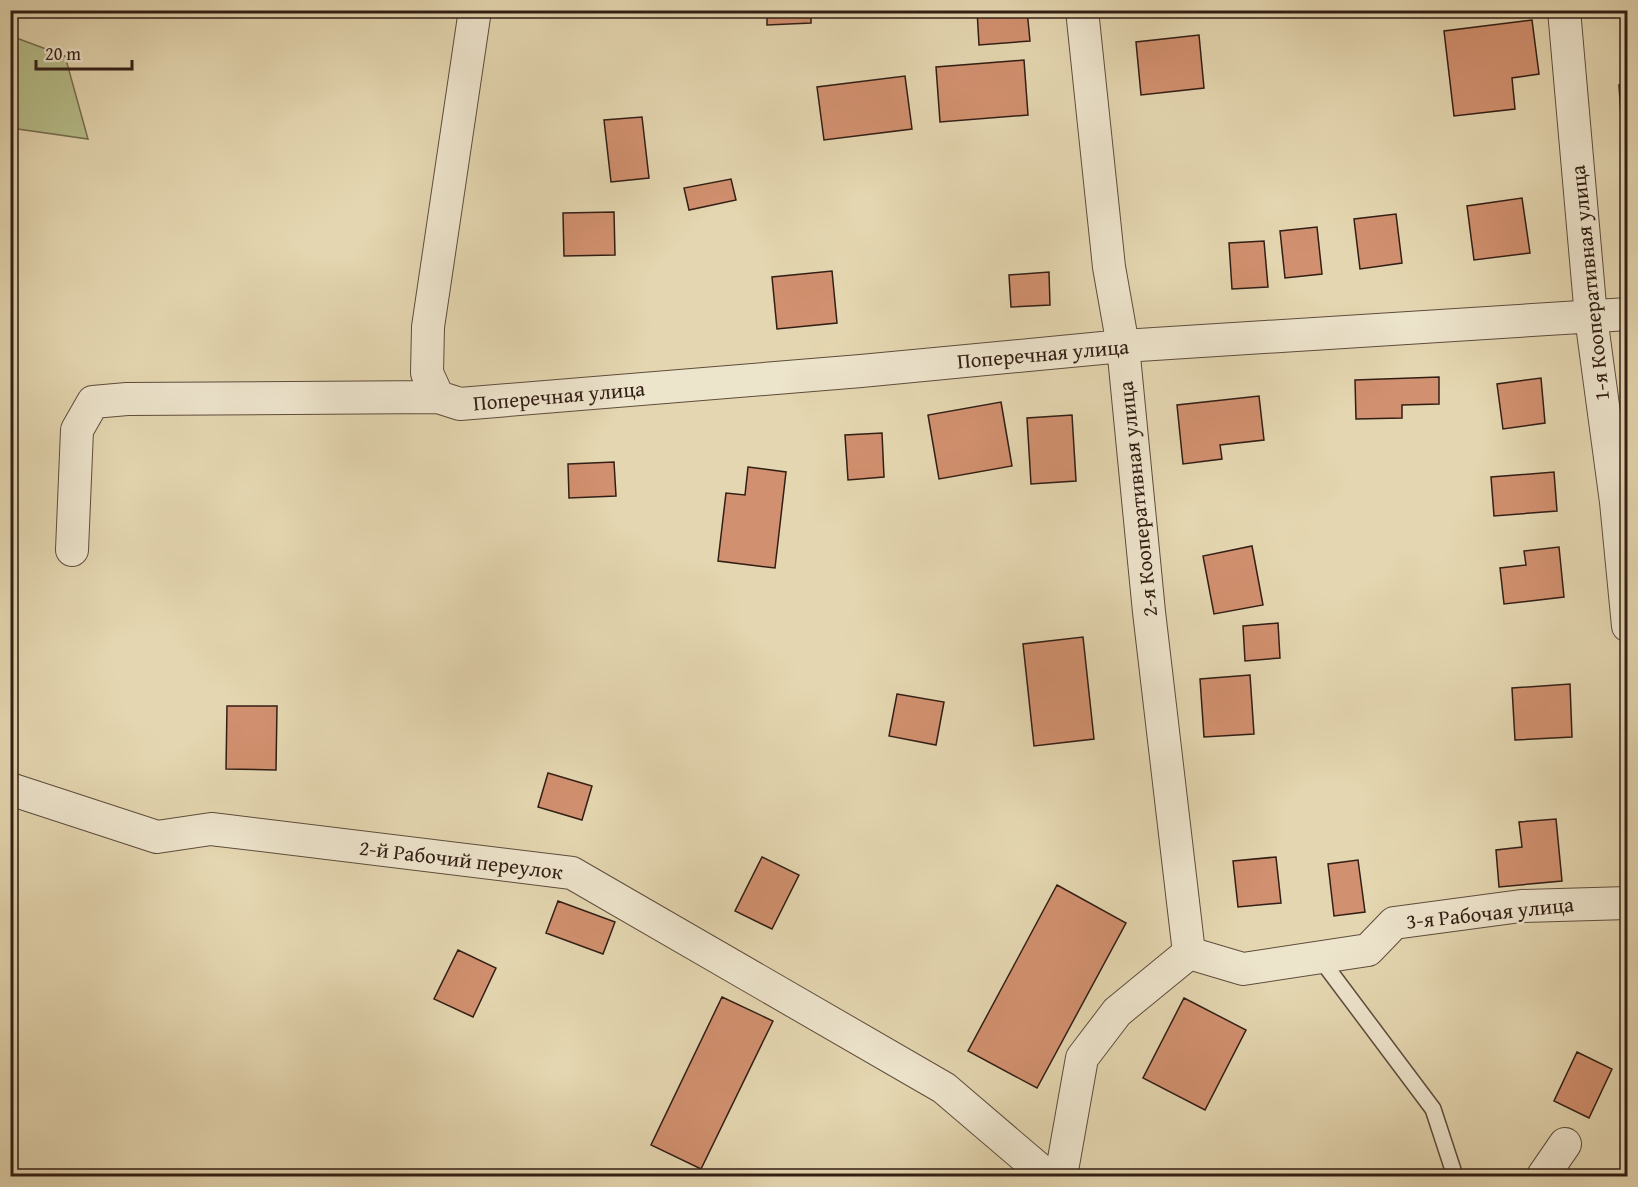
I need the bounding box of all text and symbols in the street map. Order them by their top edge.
scale bar [36,33,132,71]
text: 20 m [45,40,81,67]
street label: 1-я Кооперативная улица [1562,164,1617,402]
street label: Поперечная улица [956,331,1130,376]
street label: Поперечная улица [472,373,646,418]
street label: 2-я Кооперативная улица [1110,380,1165,618]
street label: 2-й Рабочий переулок [357,832,565,887]
street label: 3-я Рабочая улица [1405,888,1575,937]

